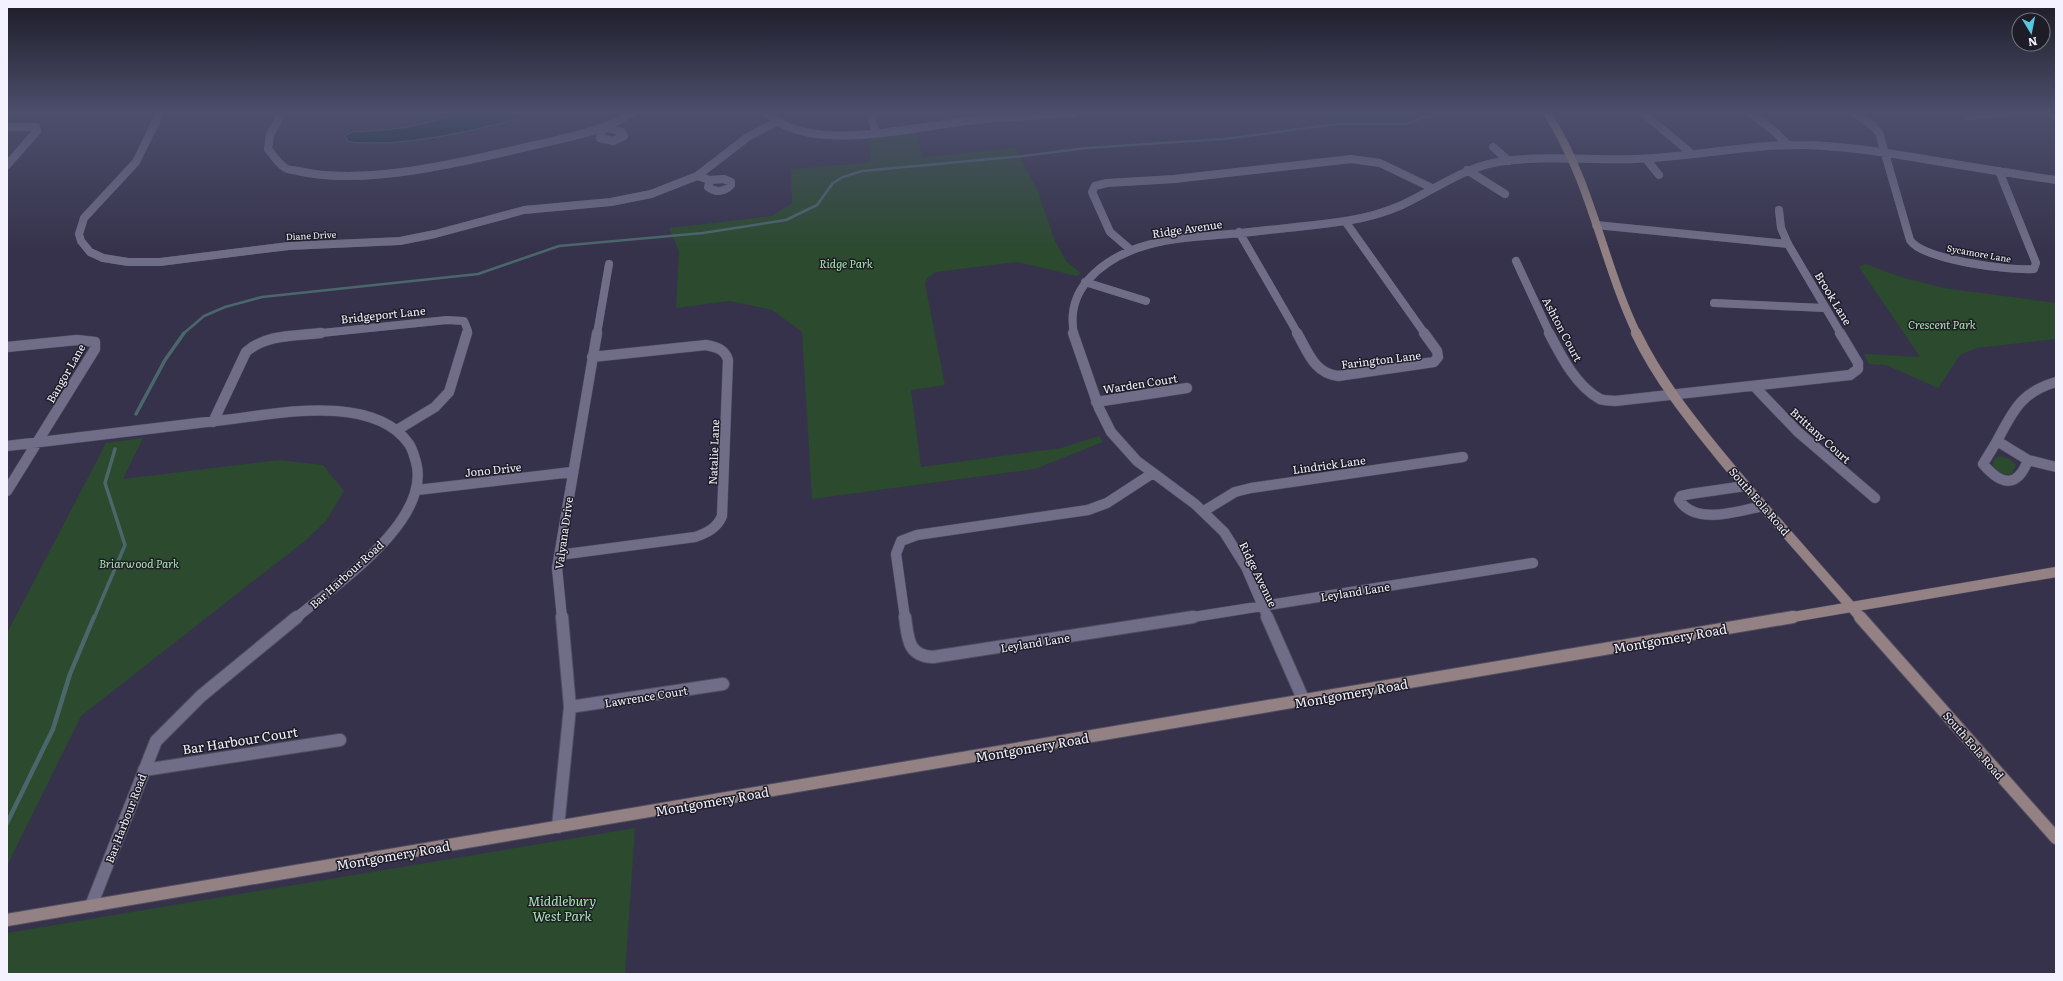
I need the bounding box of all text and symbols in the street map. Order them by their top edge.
north arrow [2011,12,2051,52]
text: N [2027,34,2039,52]
street label: Ridge Avenue [1151,215,1223,241]
street label: Diane Drive [285,227,337,243]
street label: Sycamore Lane [1946,240,2013,266]
park label: Ridge Park [819,255,873,271]
street label: Brook Lane [1812,268,1856,328]
street label: Ashton Court [1539,294,1587,365]
street label: Bridgeport Lane [340,302,426,326]
park label: Crescent Park [1908,316,1976,332]
street label: Bangor Lane [42,340,89,405]
street label: Farington Lane [1340,346,1422,372]
street label: Warden Court [1102,369,1179,397]
street label: Brittany Court [1787,404,1855,467]
street label: Natalie Lane [704,419,722,485]
street label: Lindrick Lane [1291,451,1367,477]
street label: Jono Drive [464,458,522,480]
street label: South Eola Road [1726,464,1794,539]
street label: Valyana Drive [550,496,576,570]
street label: Bar Harbour Road [305,536,387,612]
street label: Ridge Avenue [1236,539,1282,610]
park label: Briarwood Park [99,555,179,571]
street label: Leyland Lane [1319,578,1391,604]
street label: Montgomery Road [1612,619,1728,657]
street label: Leyland Lane [999,629,1071,655]
street label: Montgomery Road [1293,674,1409,712]
street label: Lawrence Court [603,681,689,710]
street label: South Eola Road [1940,708,2008,783]
street label: Bar Harbour Court [181,721,300,759]
street label: Montgomery Road [974,728,1090,766]
street label: Bar Harbour Road [101,771,150,865]
street label: Montgomery Road [654,782,770,820]
street label: Montgomery Road [335,836,451,874]
park label: Middlebury West Park [528,891,596,925]

